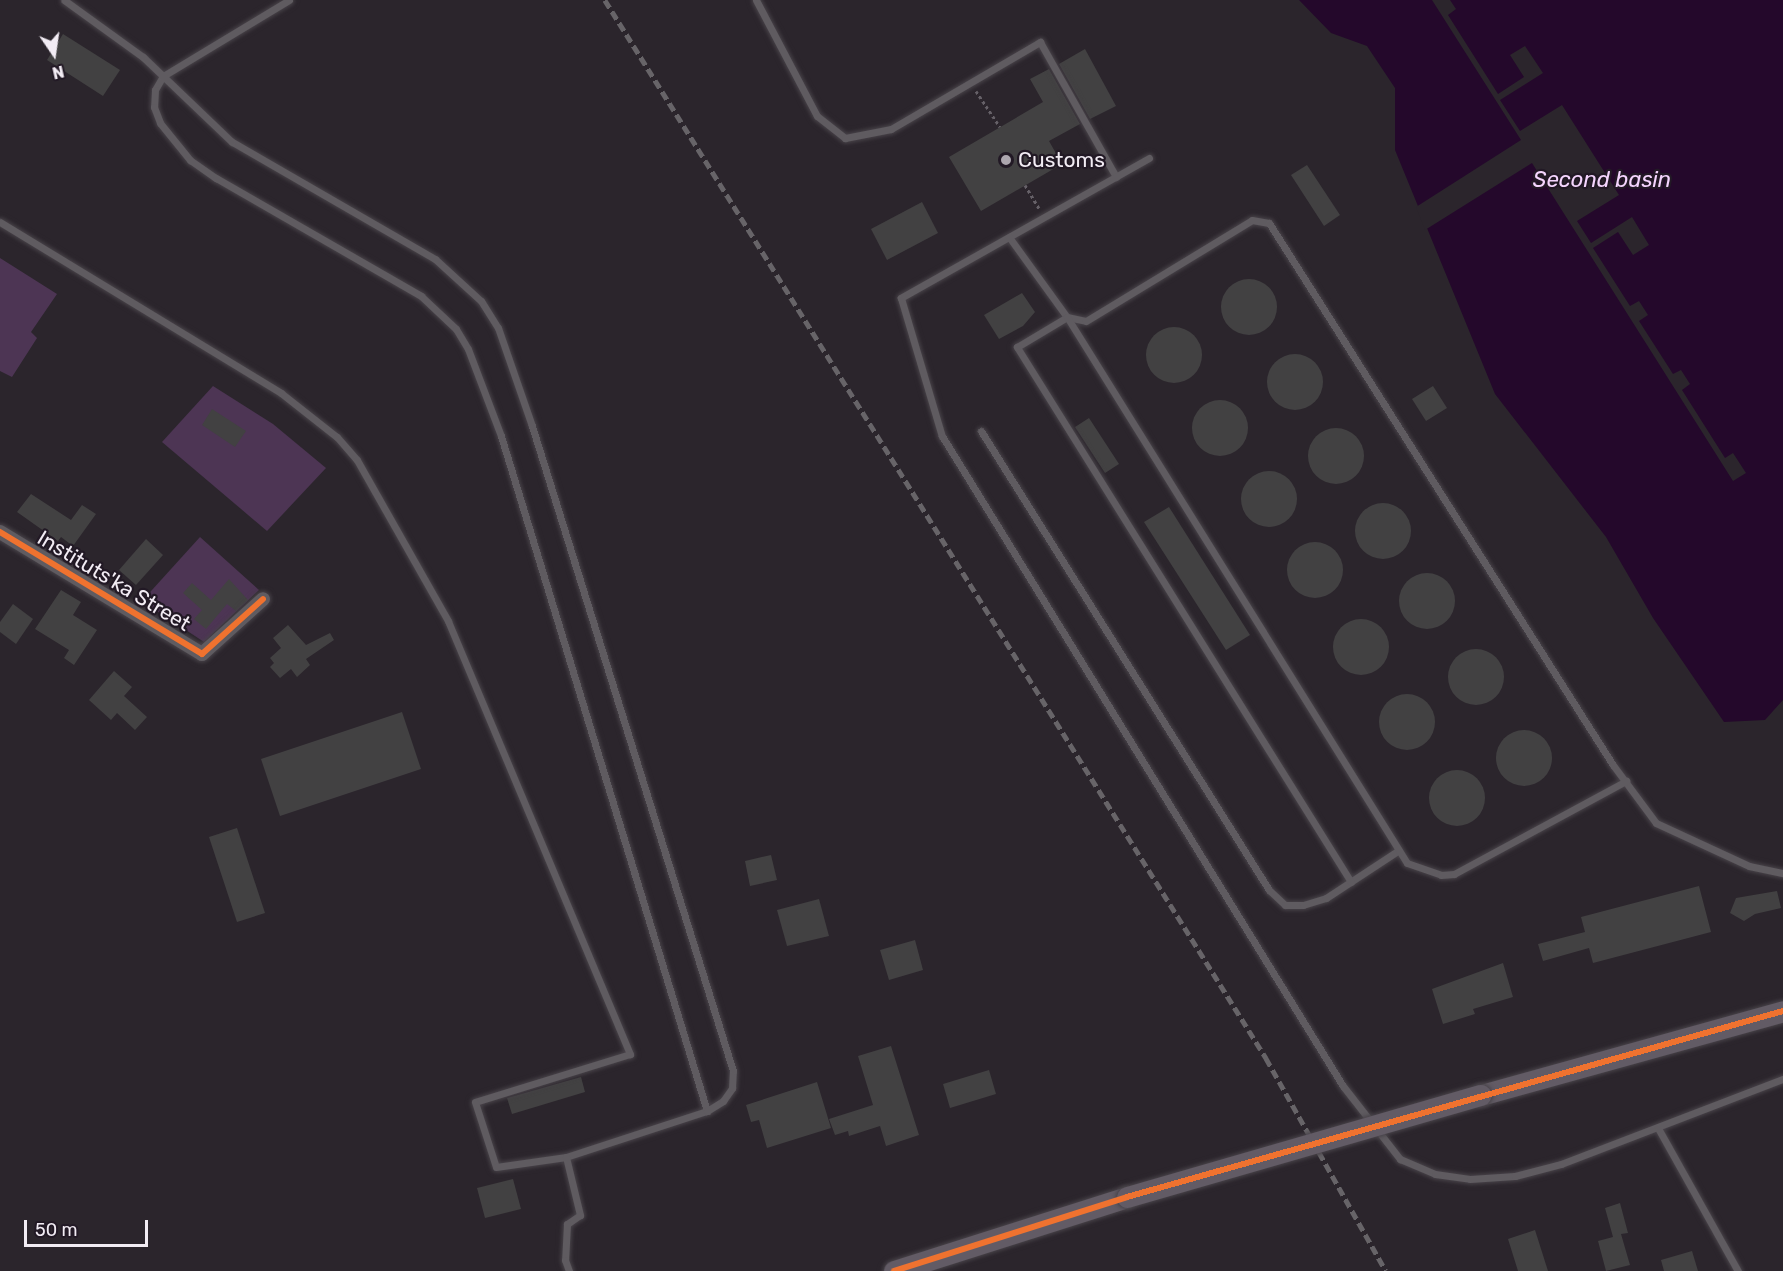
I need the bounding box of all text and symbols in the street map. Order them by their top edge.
north arrow [24,24,84,84]
text: N [50,61,66,83]
place label: Customs [1018,147,1105,173]
marker: Customs [999,153,1013,167]
water label: Second basin [1533,167,1671,193]
street label: Instituts'ka Street [33,525,195,637]
scale bar [27,1208,152,1246]
text: 50 m [35,1219,78,1241]

